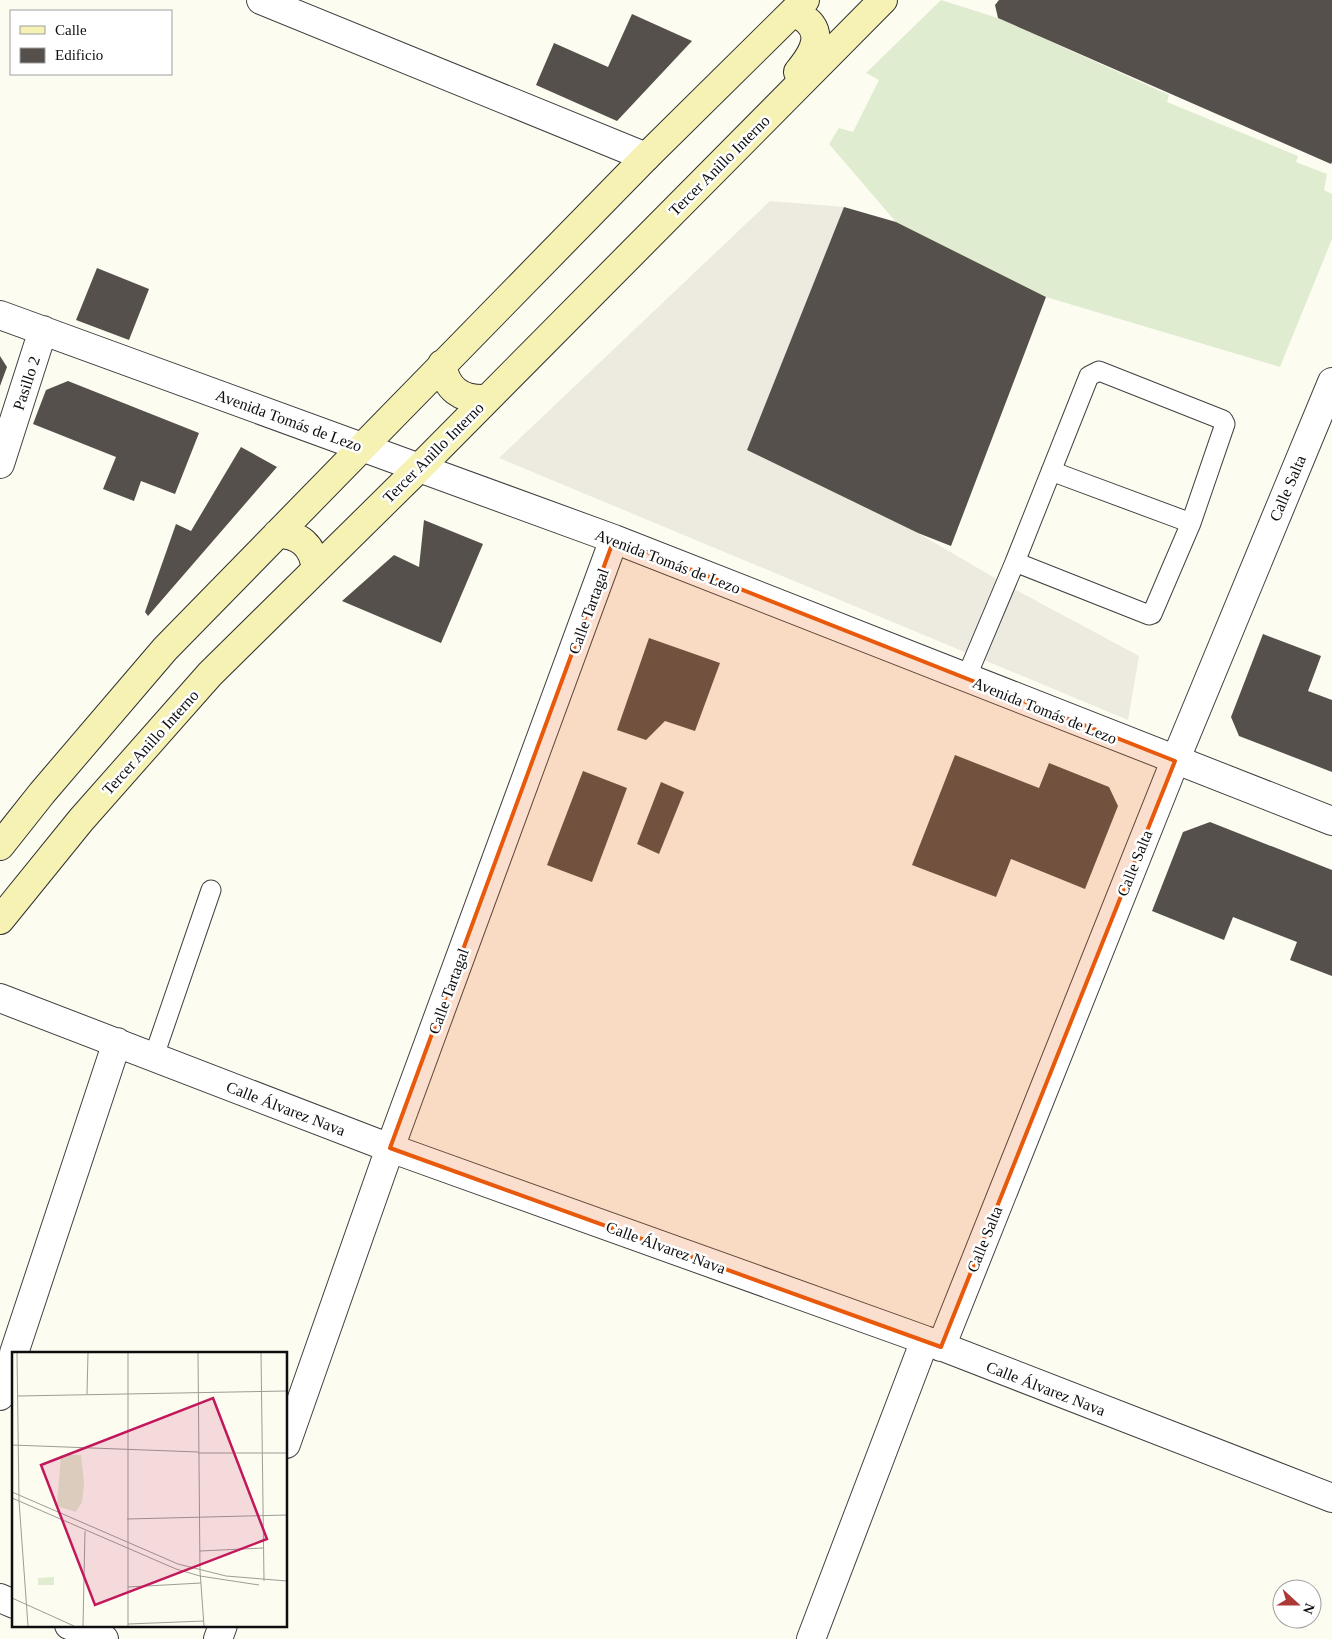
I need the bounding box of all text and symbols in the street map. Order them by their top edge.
legend [10,10,172,75]
text: Calle [55,22,87,38]
text: Edificio [55,47,103,63]
street label: Tercer Anillo Interno [666,112,773,219]
street label: Pasillo 2 [10,354,43,412]
street label: Avenida Tomás de Lezo [213,386,364,455]
street label: Tercer Anillo Interno [380,399,487,506]
street label: Calle Salta [1266,453,1309,524]
street label: Avenida Tomás de Lezo [593,526,743,597]
street label: Calle Tartagal [565,566,613,657]
street label: Avenida Tomás de Lezo [970,674,1119,747]
street label: Tercer Anillo Interno [99,687,202,798]
street label: Calle Salta [1114,828,1155,899]
street label: Calle Tartagal [425,946,473,1037]
street label: Calle Álvarez Nava [224,1077,348,1139]
street label: Calle Salta [964,1204,1005,1275]
street label: Calle Álvarez Nava [604,1217,728,1277]
inset map [12,1352,288,1626]
street label: Calle Álvarez Nava [984,1357,1108,1419]
north arrow [1272,1579,1322,1629]
text: N [1300,1601,1317,1616]

